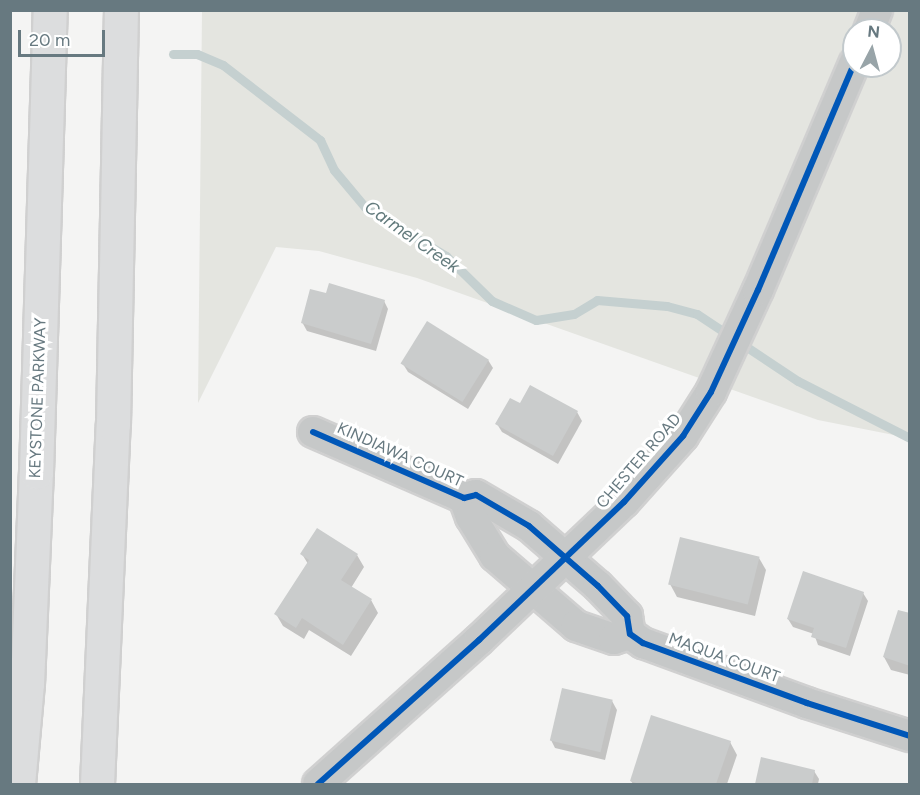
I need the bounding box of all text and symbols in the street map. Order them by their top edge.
scale bar [21,18,108,56]
north arrow [842,18,902,78]
text: N [867,21,881,42]
text: 20 m [29,29,70,51]
water label: Carmel Creek [360,196,464,278]
street label: KEYSTONE PARKWAY [26,317,50,479]
street label: CHESTER ROAD [593,410,685,512]
street label: KINDIAWA COURT [334,419,466,491]
street label: MAQUA COURT [666,629,782,687]

